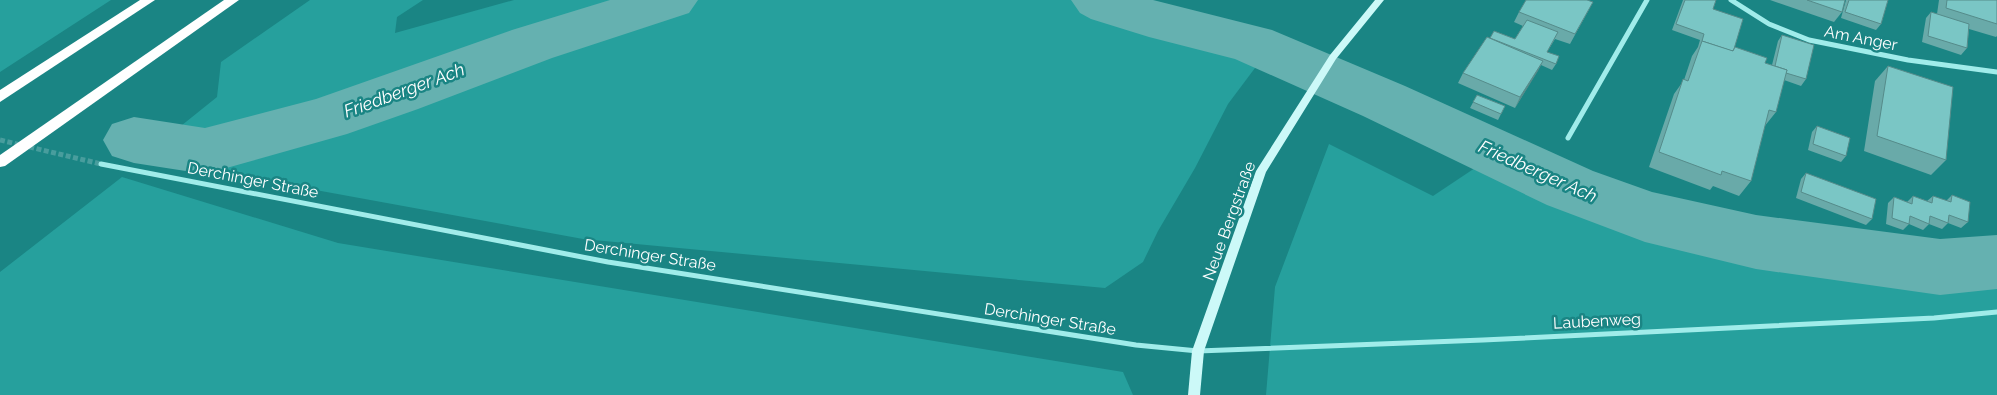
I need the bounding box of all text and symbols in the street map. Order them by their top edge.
street label: Am Anger [1823,22,1900,54]
water label: Friedberger Ach [341,58,467,122]
water label: Friedberger Ach [1476,136,1600,206]
street label: Derchinger Straße [186,158,320,202]
street label: Neue Bergstraße [1199,159,1259,283]
street label: Derchinger Straße [583,235,717,275]
street label: Derchinger Straße [983,299,1117,339]
street label: Laubenweg [1553,309,1641,333]

